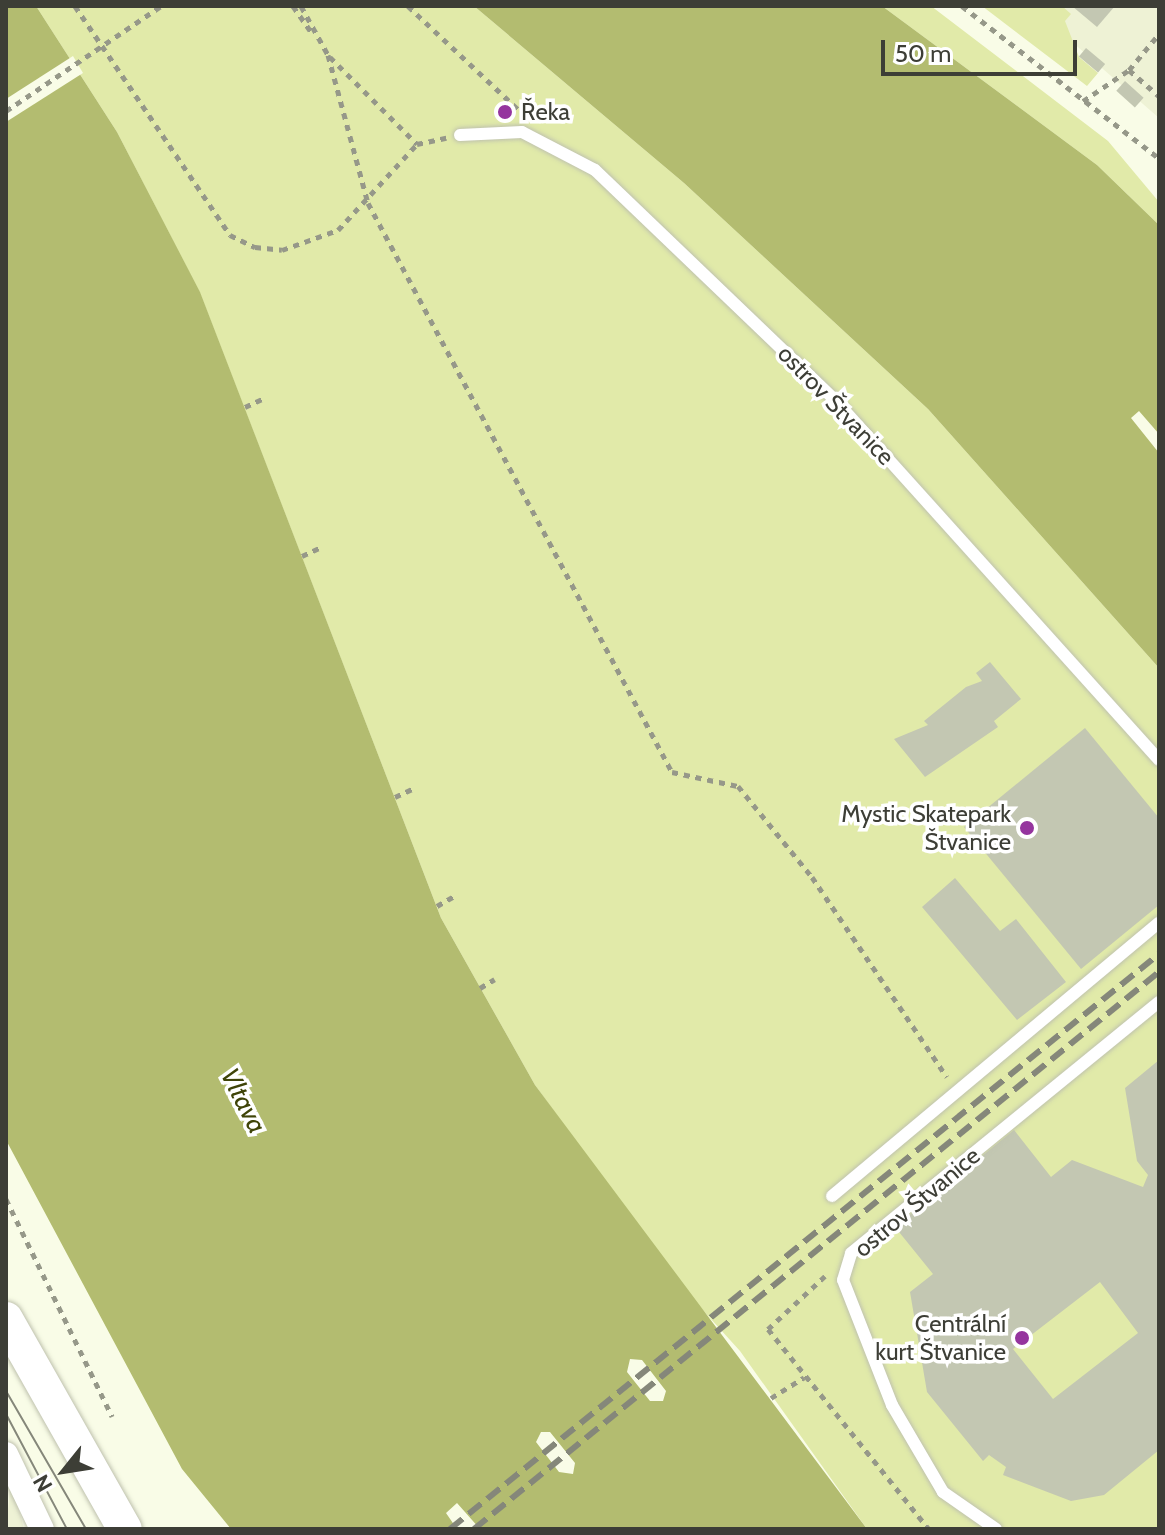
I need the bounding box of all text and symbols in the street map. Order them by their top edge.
scale bar [885,24,1081,74]
text: 50 m [895,39,951,68]
place label: Řeka [521,98,570,126]
marker: Řeka [496,103,514,121]
street label: ostrov Štvanice [772,339,900,471]
place label: Mystic Skatepark Štvanice [841,800,1011,856]
marker: Mystic Skatepark Štvanice [1018,819,1036,837]
water label: Vltava [214,1063,272,1139]
street label: ostrov Štvanice [848,1141,986,1263]
place label: Centrální kurt Štvanice [875,1310,1006,1366]
marker: Centrální kurt Štvanice [1013,1329,1031,1347]
north arrow [24,1431,104,1511]
text: N [27,1470,58,1497]

